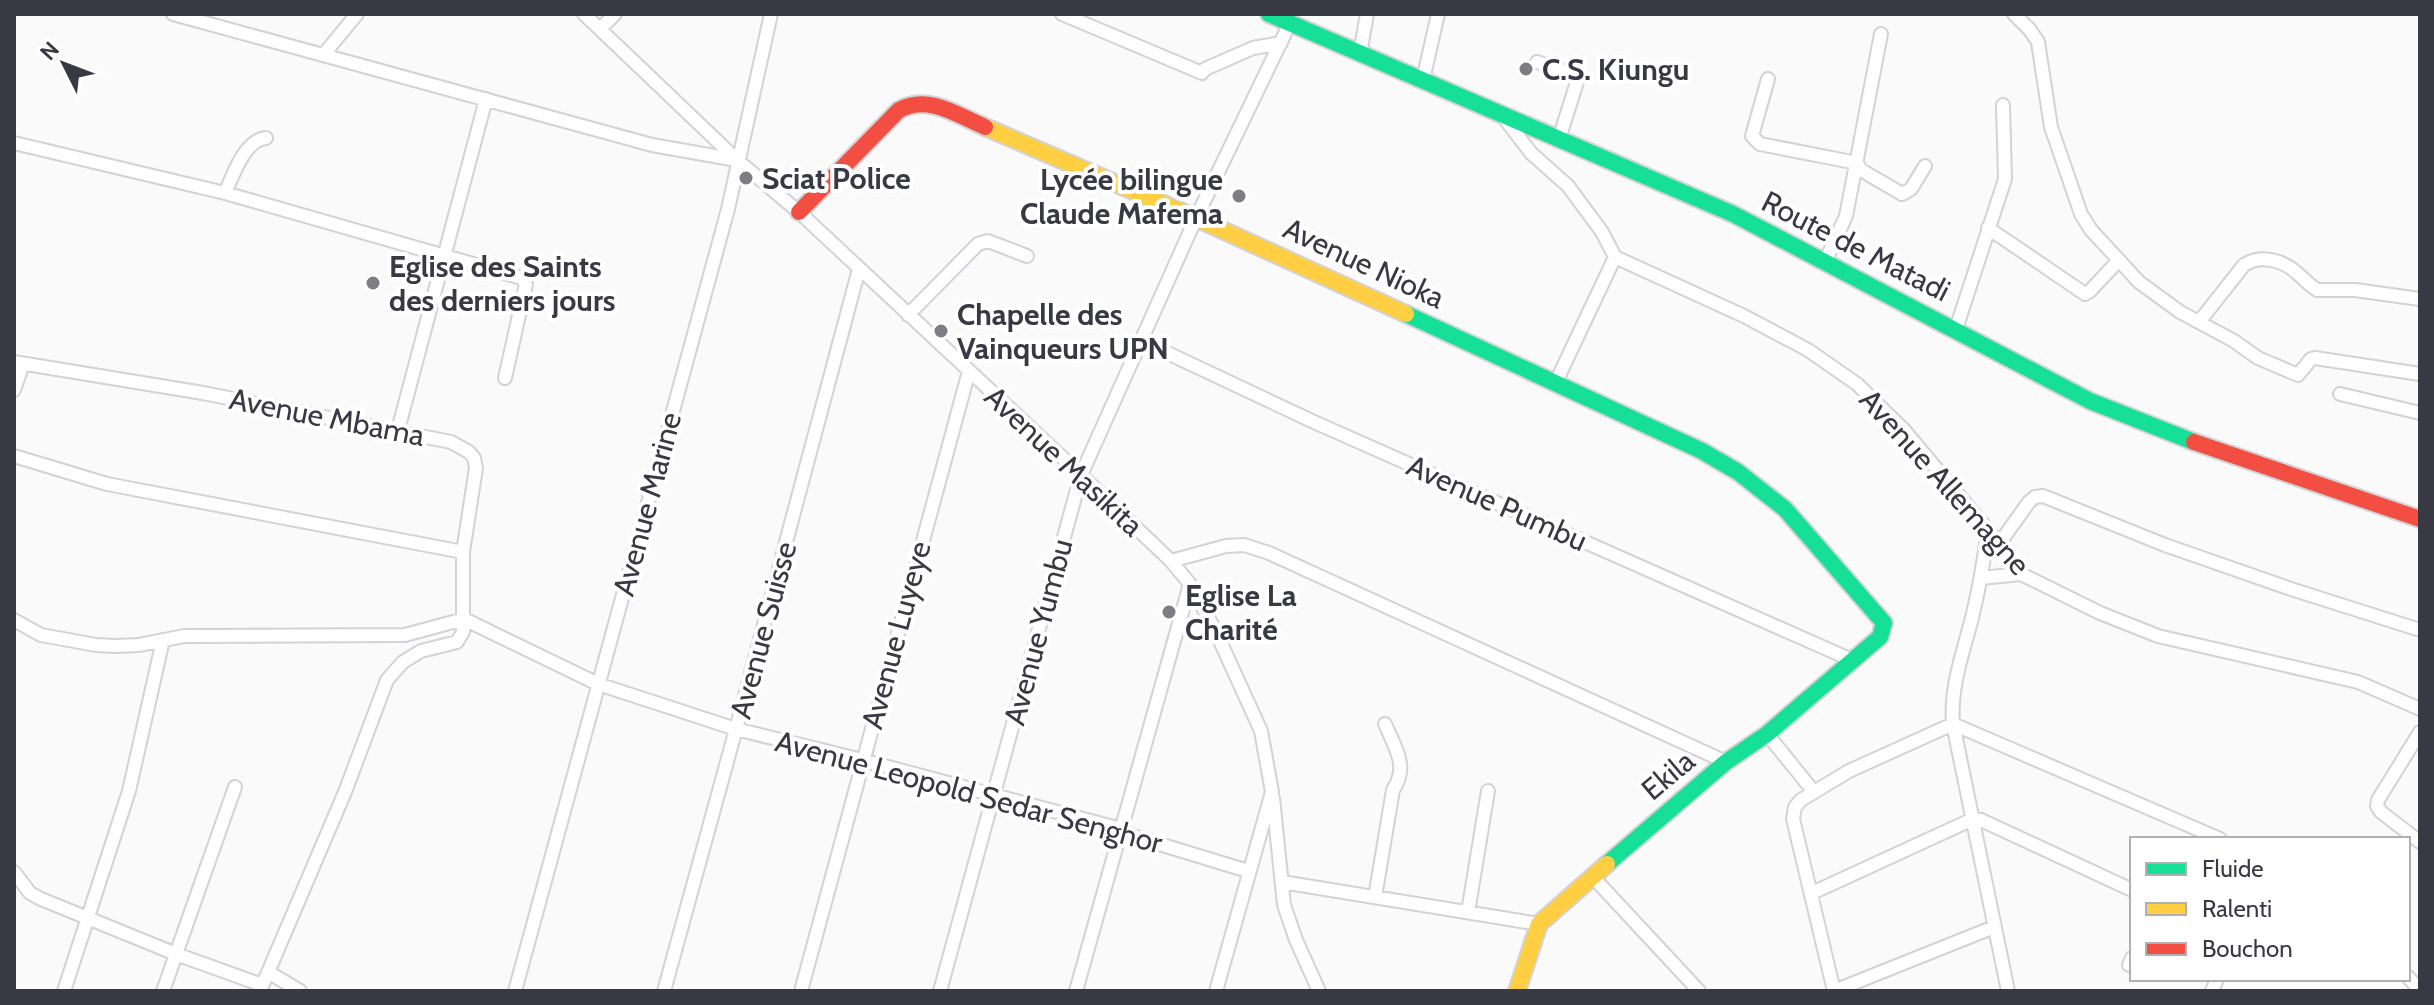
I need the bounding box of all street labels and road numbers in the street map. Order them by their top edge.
street label: Route de Matadi [1756,183,1956,309]
street label: Avenue Nioka [1278,210,1451,317]
street label: Avenue Masikita [977,378,1151,544]
street label: Avenue Mbama [226,380,428,454]
street label: Avenue Allemagne [1852,381,2038,583]
street label: Avenue Marine [605,408,689,600]
street label: Avenue Pumbu [1401,447,1593,559]
street label: Avenue Yumbu [995,535,1081,729]
street label: Avenue Luyeye [853,537,939,733]
street label: Avenue Suisse [722,538,804,722]
street label: Avenue Leopold Sedar Senghor [772,722,1167,862]
street label: Ekila [1634,742,1703,808]

